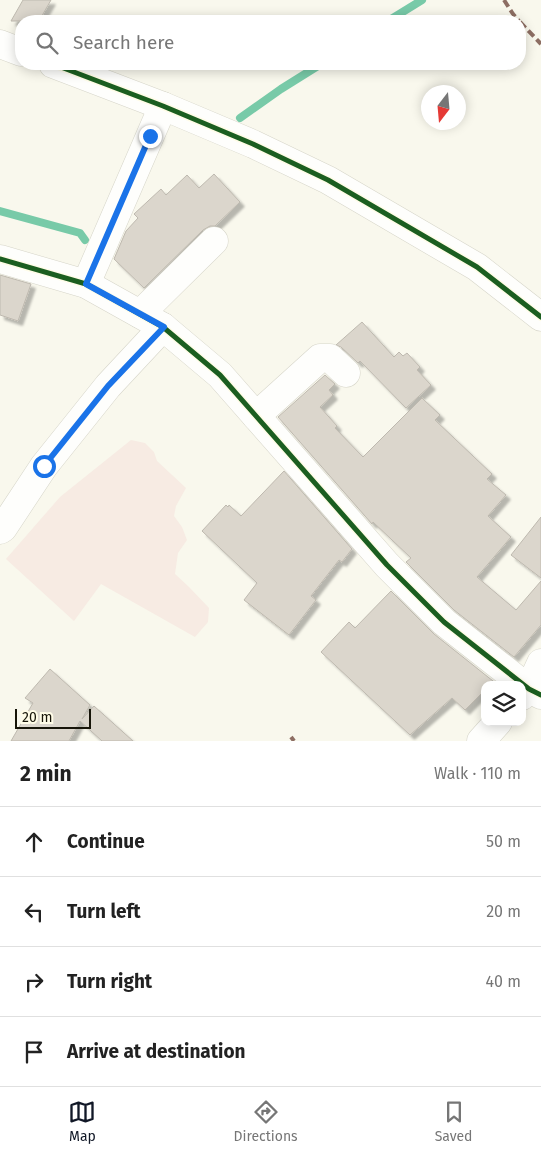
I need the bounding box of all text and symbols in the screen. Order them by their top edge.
search box [15,15,526,70]
icon: search [33,29,61,57]
text: Search here [73,31,174,54]
north arrow [421,85,466,130]
route end [139,125,162,148]
route start [33,455,56,478]
map controls [481,681,526,726]
button: layers [481,681,526,726]
scale bar [15,706,91,729]
text: 20 m [22,709,52,726]
text: 2 min [20,761,72,787]
text: Walk · 110 m [434,764,521,783]
icon: ahead [20,828,48,856]
text: Continue [67,830,145,853]
text: 50 m [486,832,521,851]
icon: left [20,898,48,926]
text: Turn left [67,900,141,923]
text: 20 m [486,902,521,921]
icon: right [20,968,48,996]
text: Turn right [67,970,152,993]
text: 40 m [486,972,521,991]
icon: arrive [20,1038,48,1066]
text: Arrive at destination [67,1040,246,1063]
tab: Map [68,1098,96,1145]
tab: Directions [233,1098,298,1145]
tab: Saved [435,1098,473,1145]

